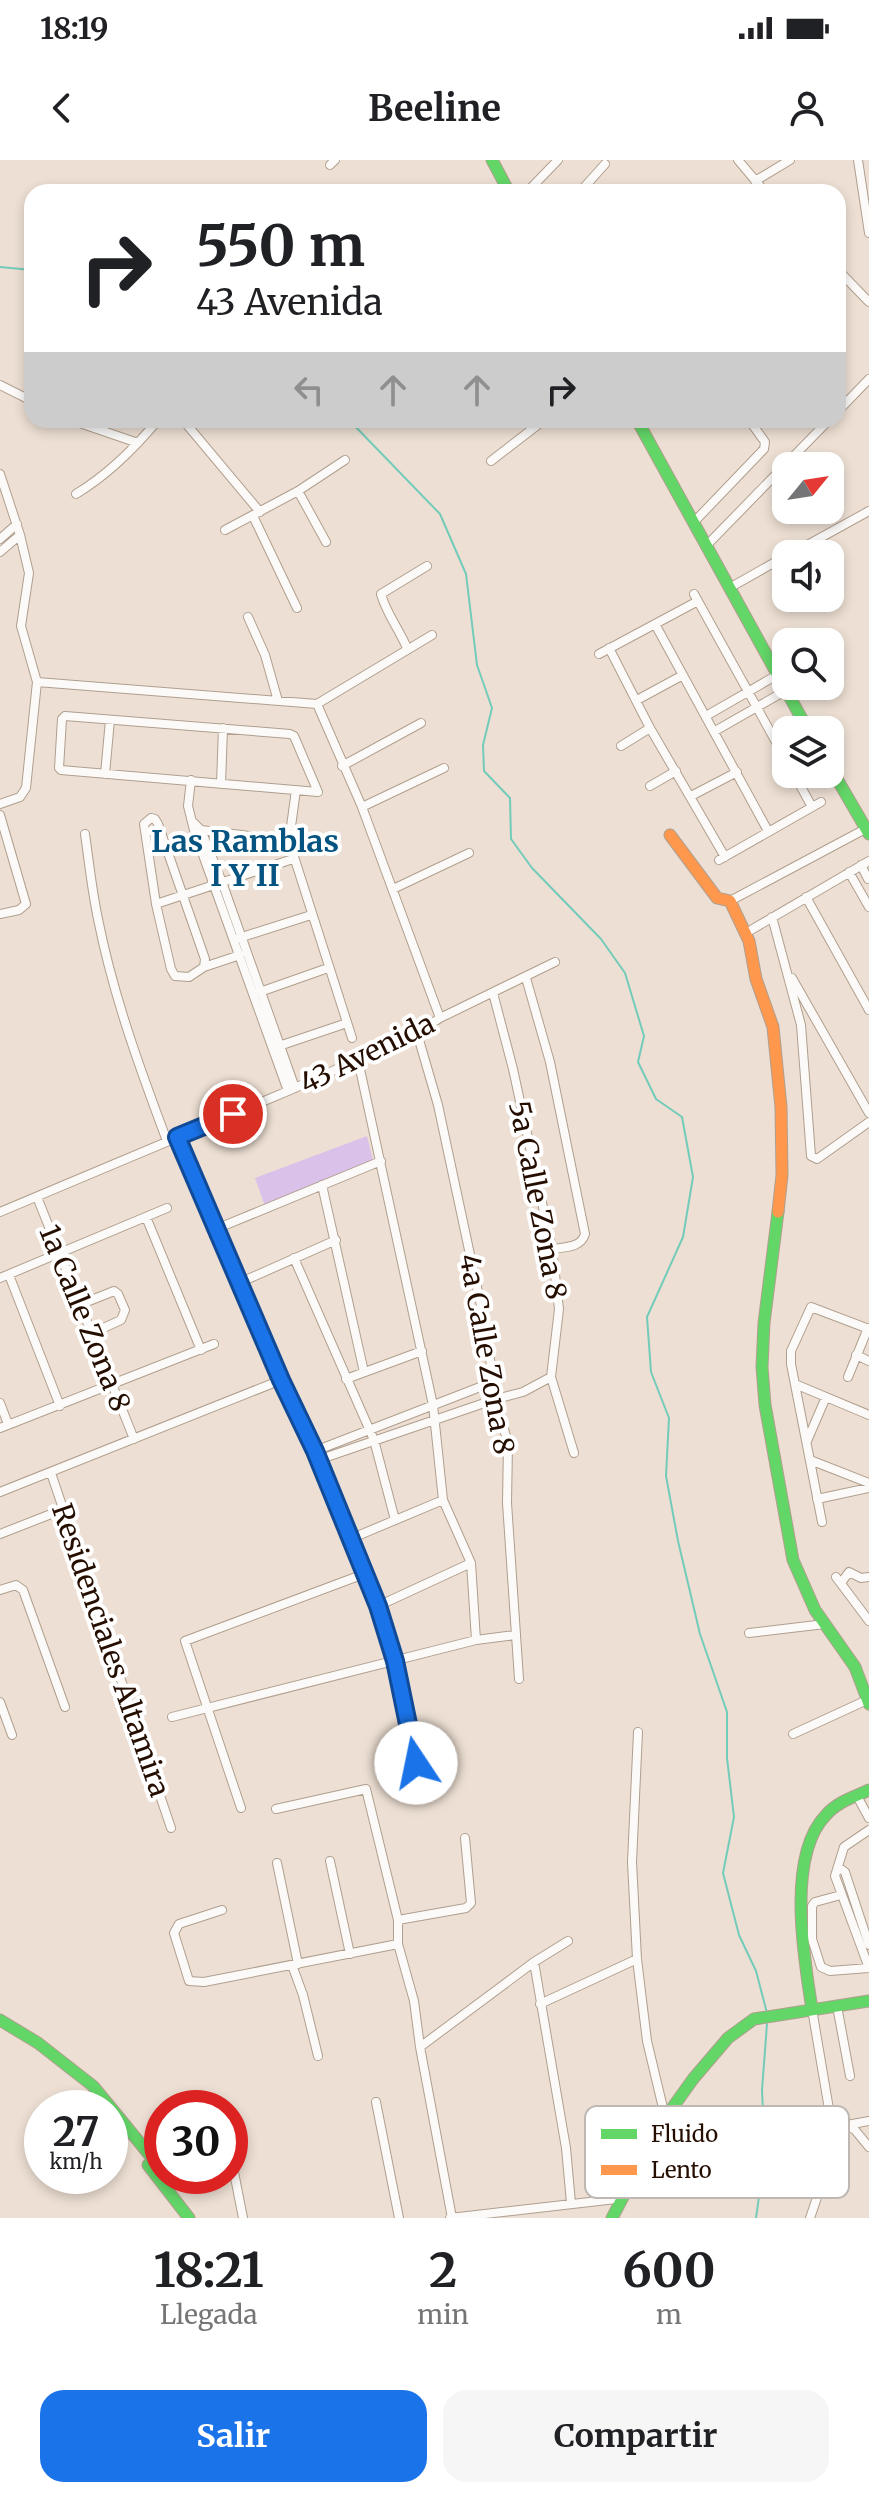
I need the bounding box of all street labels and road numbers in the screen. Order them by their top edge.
street label: 43 Avenida [294,1005,440,1101]
street label: 5a Calle Zona 8 [501,1098,575,1302]
street label: 1a Calle Zona 8 [31,1219,139,1417]
street label: 4a Calle Zona 8 [452,1251,522,1457]
street label: Residenciales Altamira [44,1499,178,1801]

